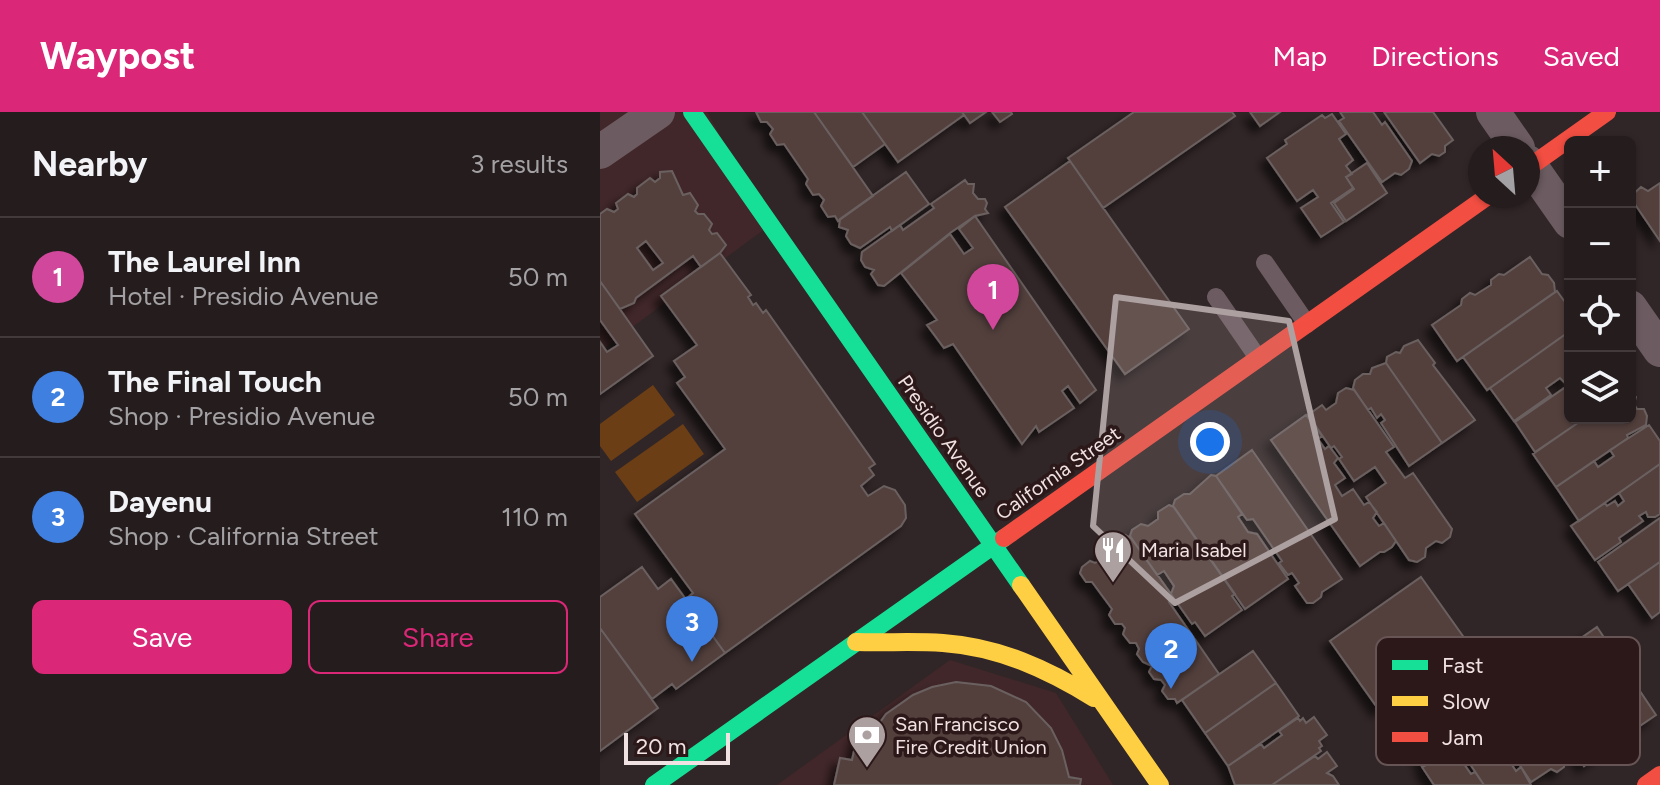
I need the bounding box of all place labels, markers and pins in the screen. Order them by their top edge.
pin: 1 [967,264,1019,330]
restaurant icon: Maria Isabel [1092,529,1134,584]
place label: Maria Isabel [1141,538,1247,562]
pin: 3 [666,596,718,662]
pin: 2 [1145,623,1197,689]
place label: San Francisco Fire Credit Union [895,712,1047,759]
bank icon: San Francisco Fire Credit Union [846,714,888,769]

